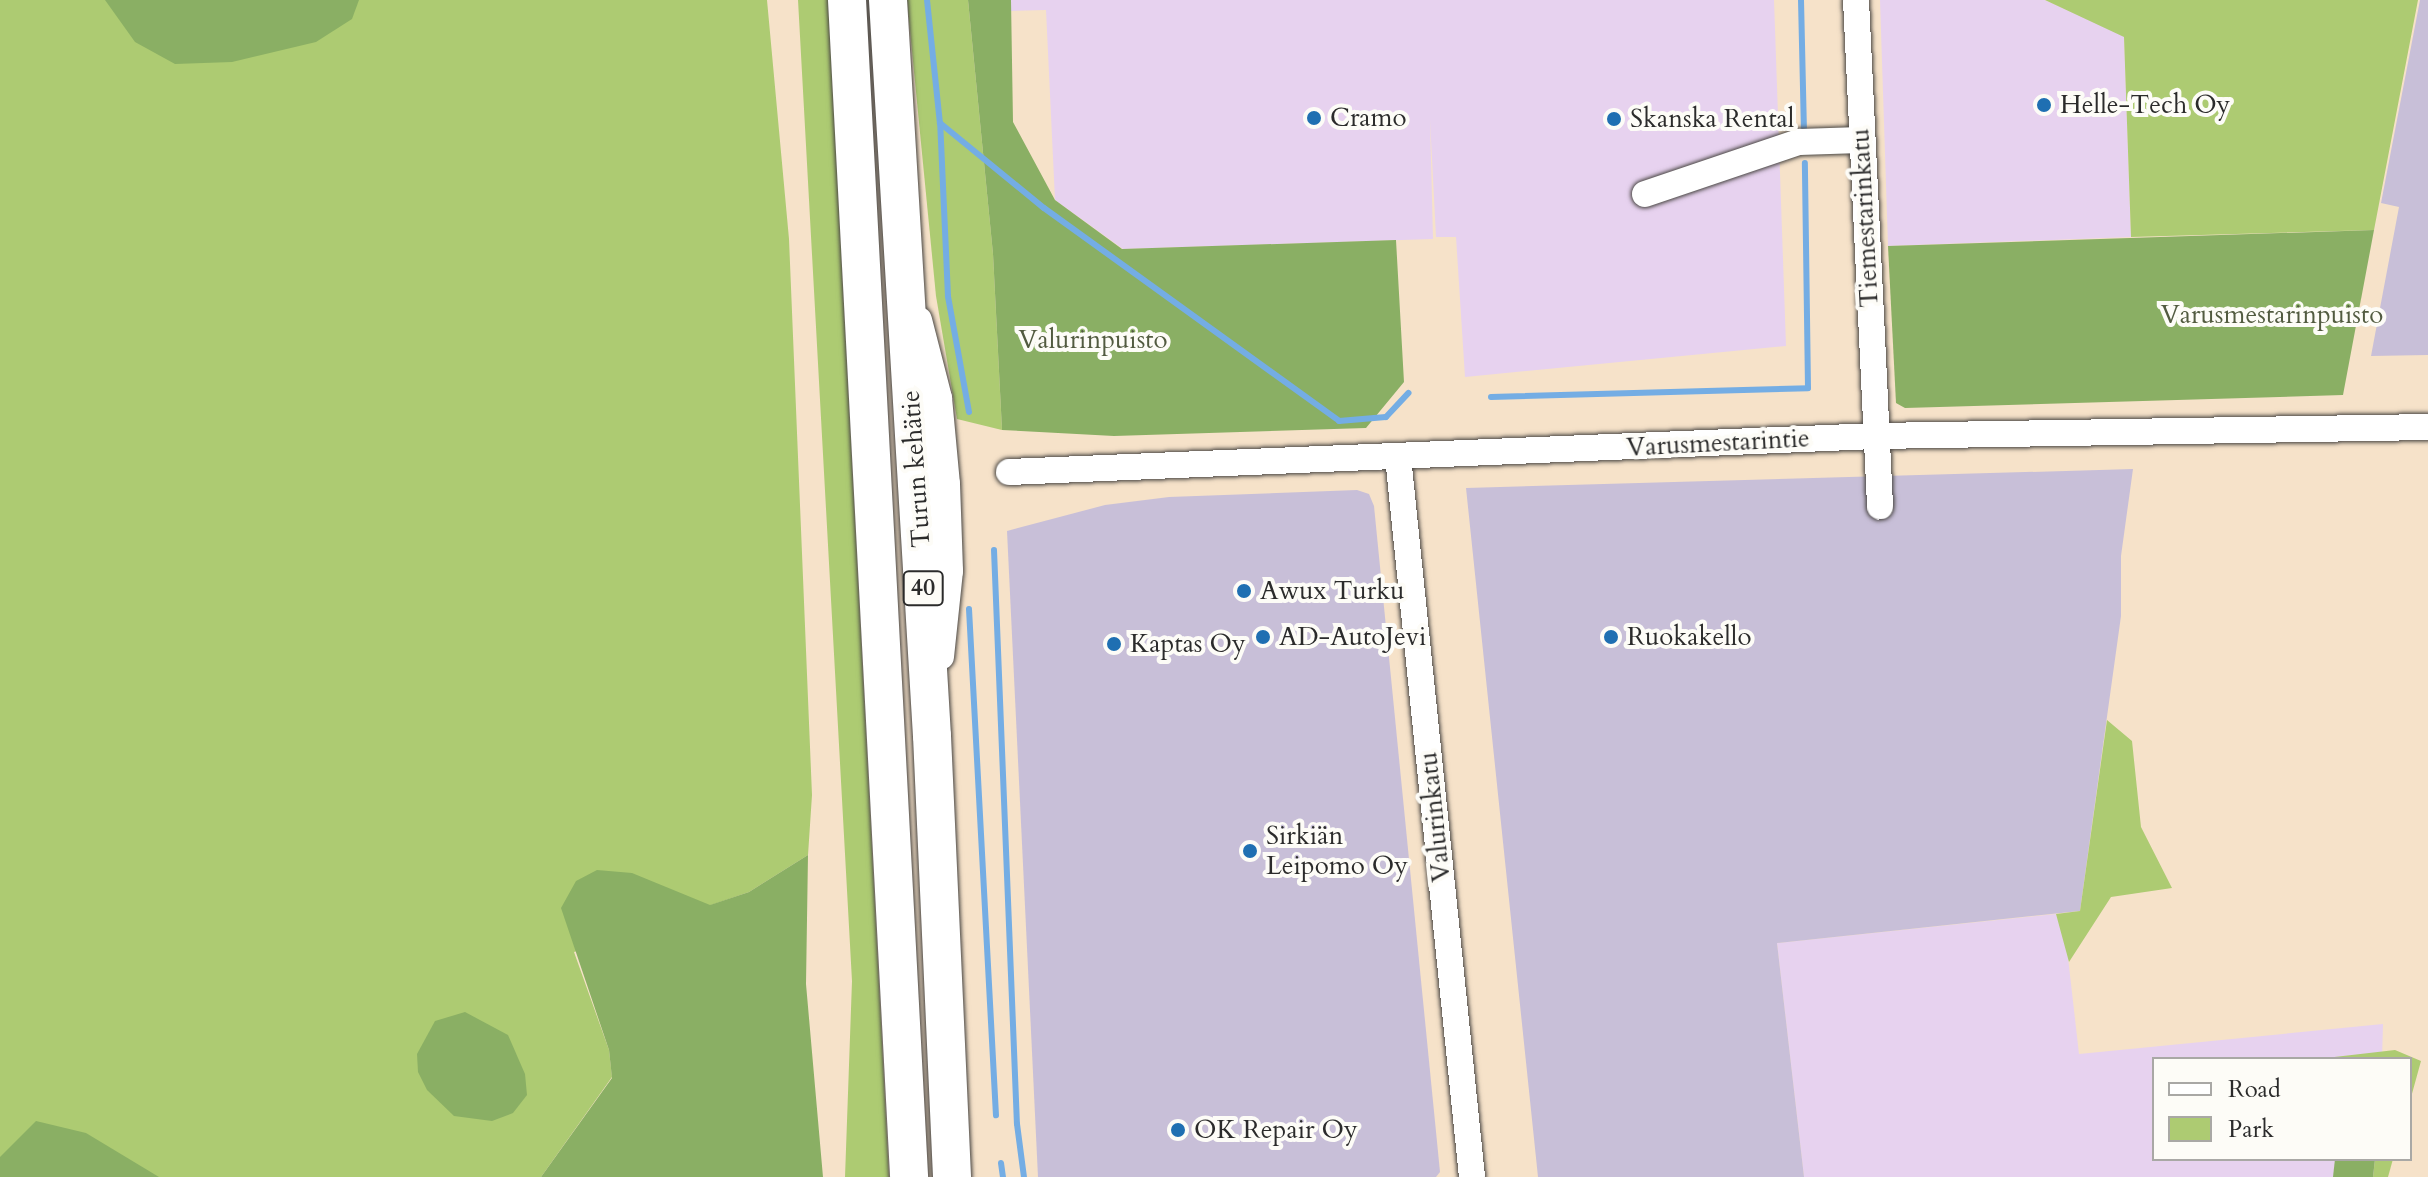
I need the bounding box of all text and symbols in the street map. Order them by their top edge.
place label: Helle-Tech Oy [2060,89,2230,121]
marker: Helle-Tech Oy [2035,96,2053,114]
place label: Cramo [1330,102,1407,134]
place label: Skanska Rental [1630,103,1794,135]
marker: Cramo [1305,109,1323,127]
marker: Skanska Rental [1605,110,1623,128]
street label: Tiemestarinkatu [1845,128,1885,308]
park label: Varusmestarinpuisto [2161,299,2383,331]
park label: Valurinpuisto [1018,324,1168,356]
street label: Turun kehätie [895,389,937,549]
street label: Varusmestarintie [1625,423,1811,463]
road number: 40 [901,568,945,608]
place label: Awux Turku [1260,575,1405,607]
marker: Awux Turku [1235,582,1253,600]
place label: AD-AutoJevi [1279,621,1426,653]
place label: Ruokakello [1627,621,1751,653]
place label: Kaptas Oy [1130,628,1246,660]
marker: AD-AutoJevi [1254,628,1272,646]
marker: Ruokakello [1602,628,1620,646]
marker: Kaptas Oy [1105,635,1123,653]
street label: Valurinkatu [1413,751,1457,883]
place label: Sirkiän Leipomo Oy [1266,820,1408,882]
marker: Sirkiän Leipomo Oy [1241,842,1259,860]
legend [2152,1057,2412,1161]
text: Road [2228,1073,2281,1106]
text: Park [2228,1113,2274,1146]
place label: OK Repair Oy [1194,1114,1358,1146]
marker: OK Repair Oy [1169,1121,1187,1139]

